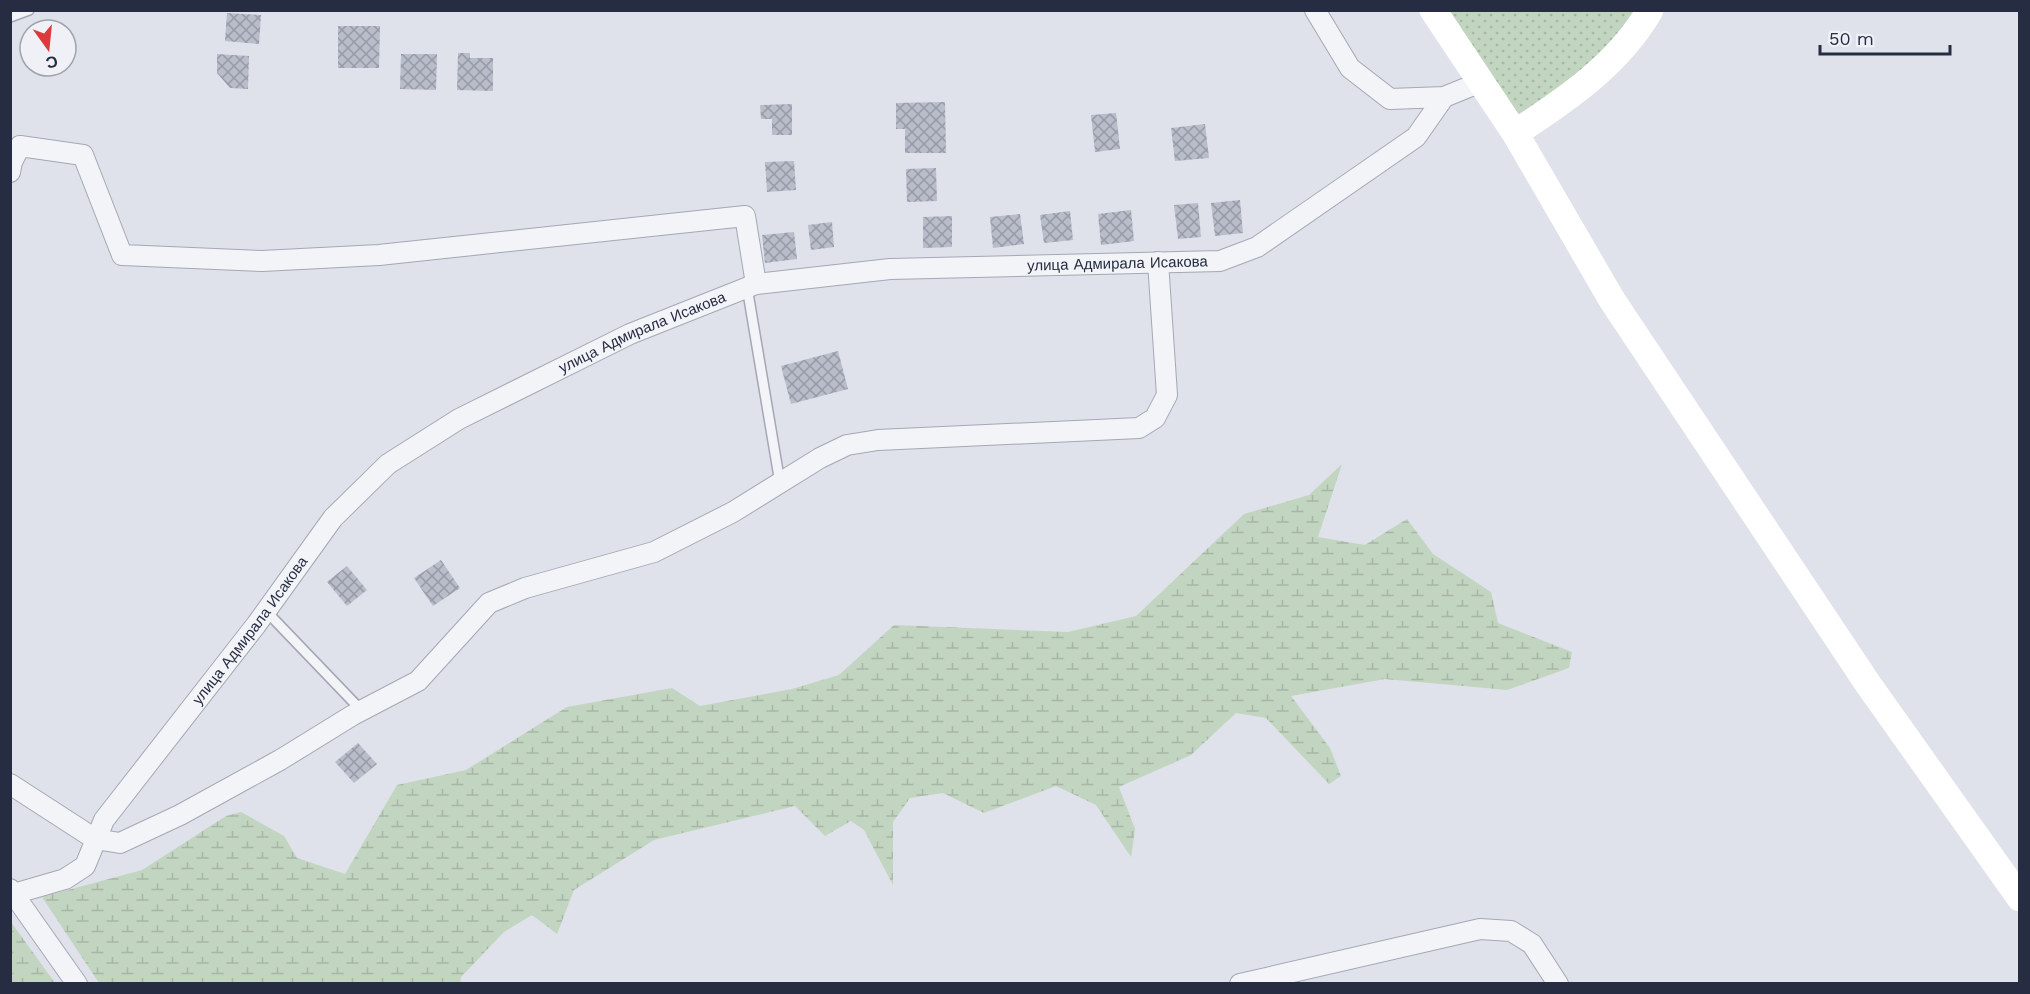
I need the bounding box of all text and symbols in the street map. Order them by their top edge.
north arrow [18,18,78,78]
scale bar [1820,18,1950,56]
text: 50 m [1829,28,1874,49]
text: С [43,51,60,73]
street label: улица Адмирала Исакова [1027,252,1209,275]
street label: улица Адмирала Исакова [556,288,729,377]
street label: улица Адмирала Исакова [188,553,312,708]

